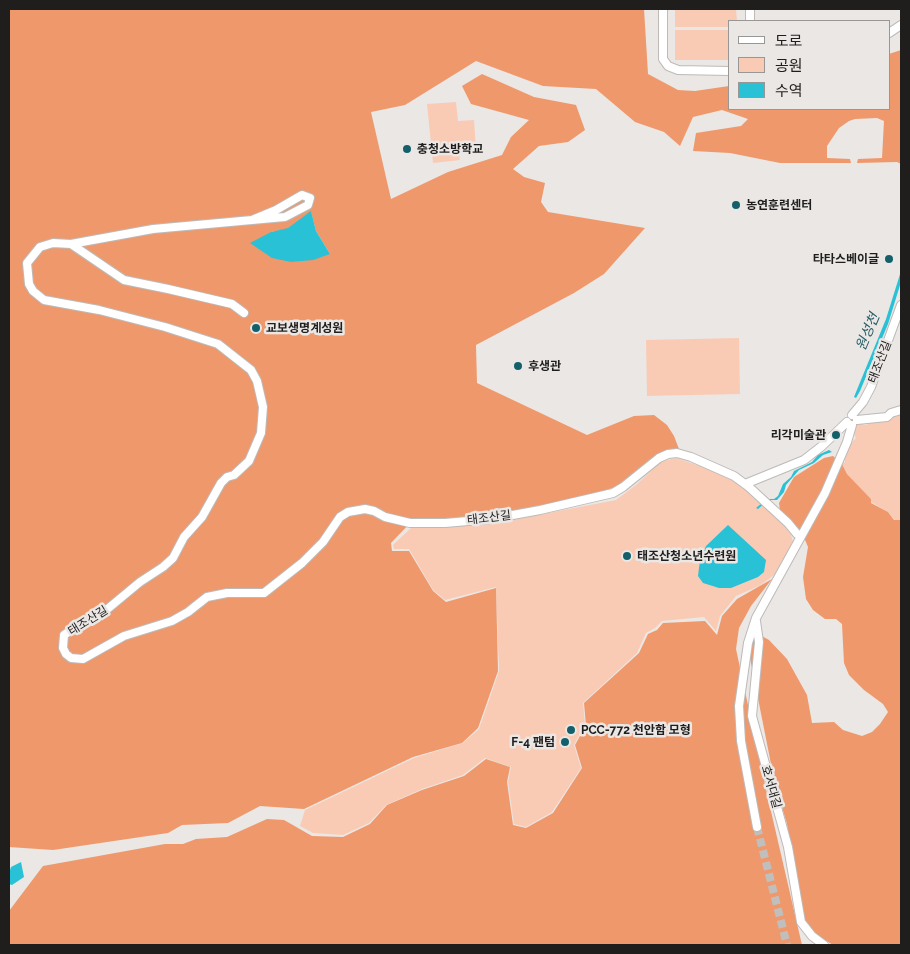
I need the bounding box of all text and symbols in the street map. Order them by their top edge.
legend [728,20,890,110]
text: 도로 [775,32,803,50]
text: 공원 [775,57,803,75]
text: 수역 [775,82,803,100]
place label: 충청소방학교 [417,142,483,156]
marker: 충청소방학교 [401,143,413,155]
place label: 농연훈련센터 [746,198,812,212]
marker: 농연훈련센터 [730,199,742,211]
place label: 타타스베이글 [813,252,879,266]
marker: 타타스베이글 [883,253,895,265]
water label: 원성천 [853,311,883,353]
place label: 교보생명계성원 [266,321,343,335]
marker: 교보생명계성원 [250,322,262,334]
street label: 태조산길 [865,339,895,385]
place label: 후생관 [528,359,561,373]
marker: 후생관 [512,360,524,372]
place label: 리각미술관 [771,428,826,442]
marker: 리각미술관 [830,429,842,441]
street label: 태조산길 [466,508,512,528]
place label: 태조산청소년수련원 [637,549,736,563]
marker: 태조산청소년수련원 [621,550,633,562]
street label: 태조산길 [65,603,111,639]
place label: PCC-772 천안함 모형 [581,723,691,737]
marker: PCC-772 천안함 모형 [565,724,577,736]
place label: F-4 팬텀 [511,735,555,749]
marker: F-4 팬텀 [559,736,571,748]
street label: 호서대길 [758,764,784,810]

